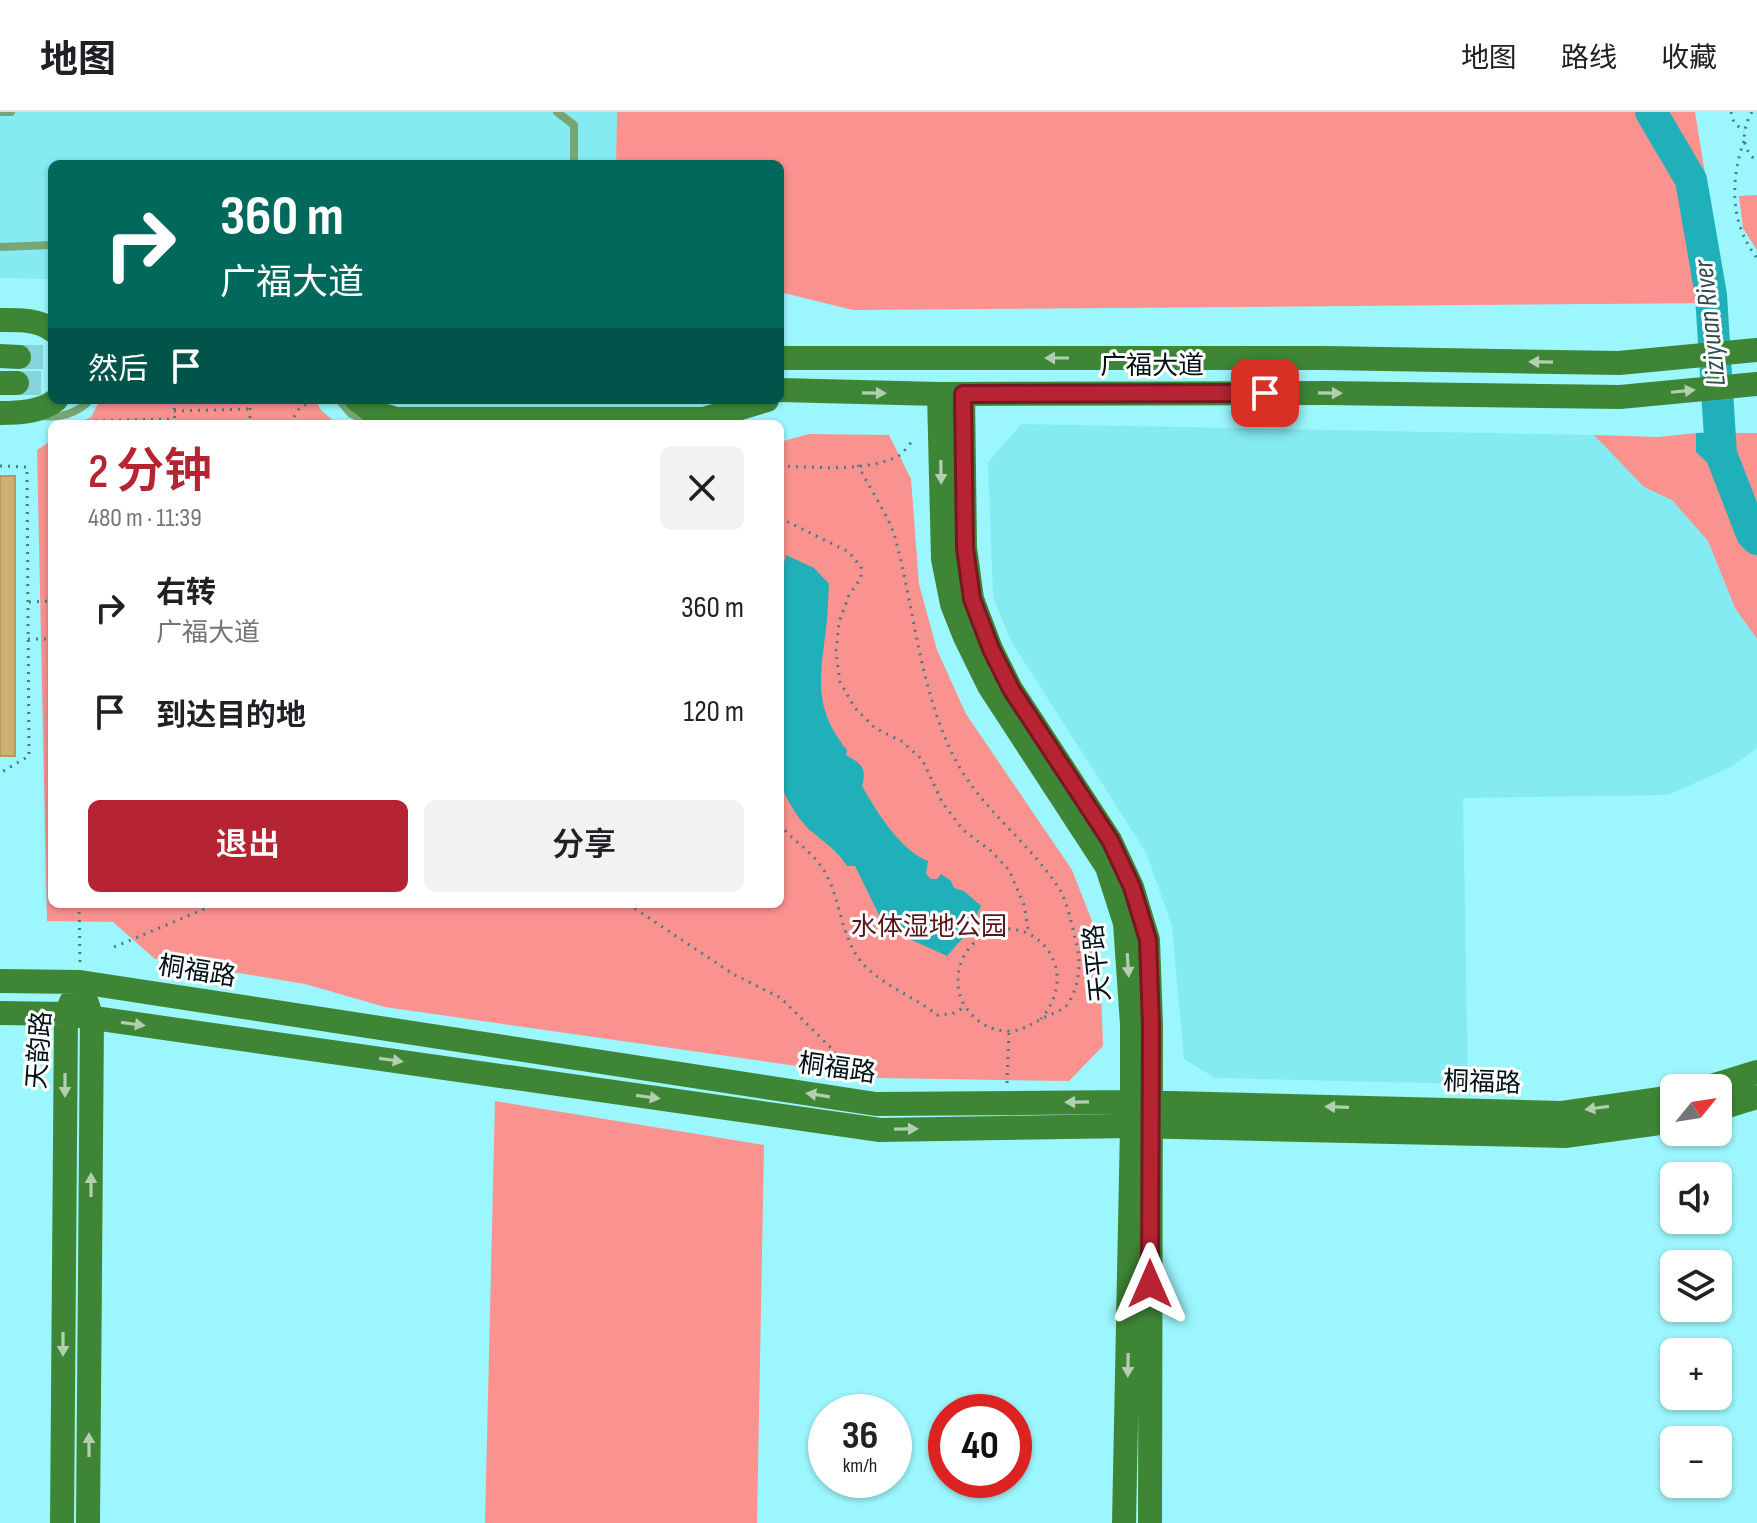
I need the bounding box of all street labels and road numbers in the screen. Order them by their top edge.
street label: 广福大道 [1100,351,1204,382]
street label: 天平路 [1079,923,1117,1003]
street label: 桐福路 [156,951,238,993]
street label: 天韵路 [22,1010,58,1090]
street label: 桐福路 [796,1048,878,1090]
street label: 桐福路 [1442,1066,1522,1100]

